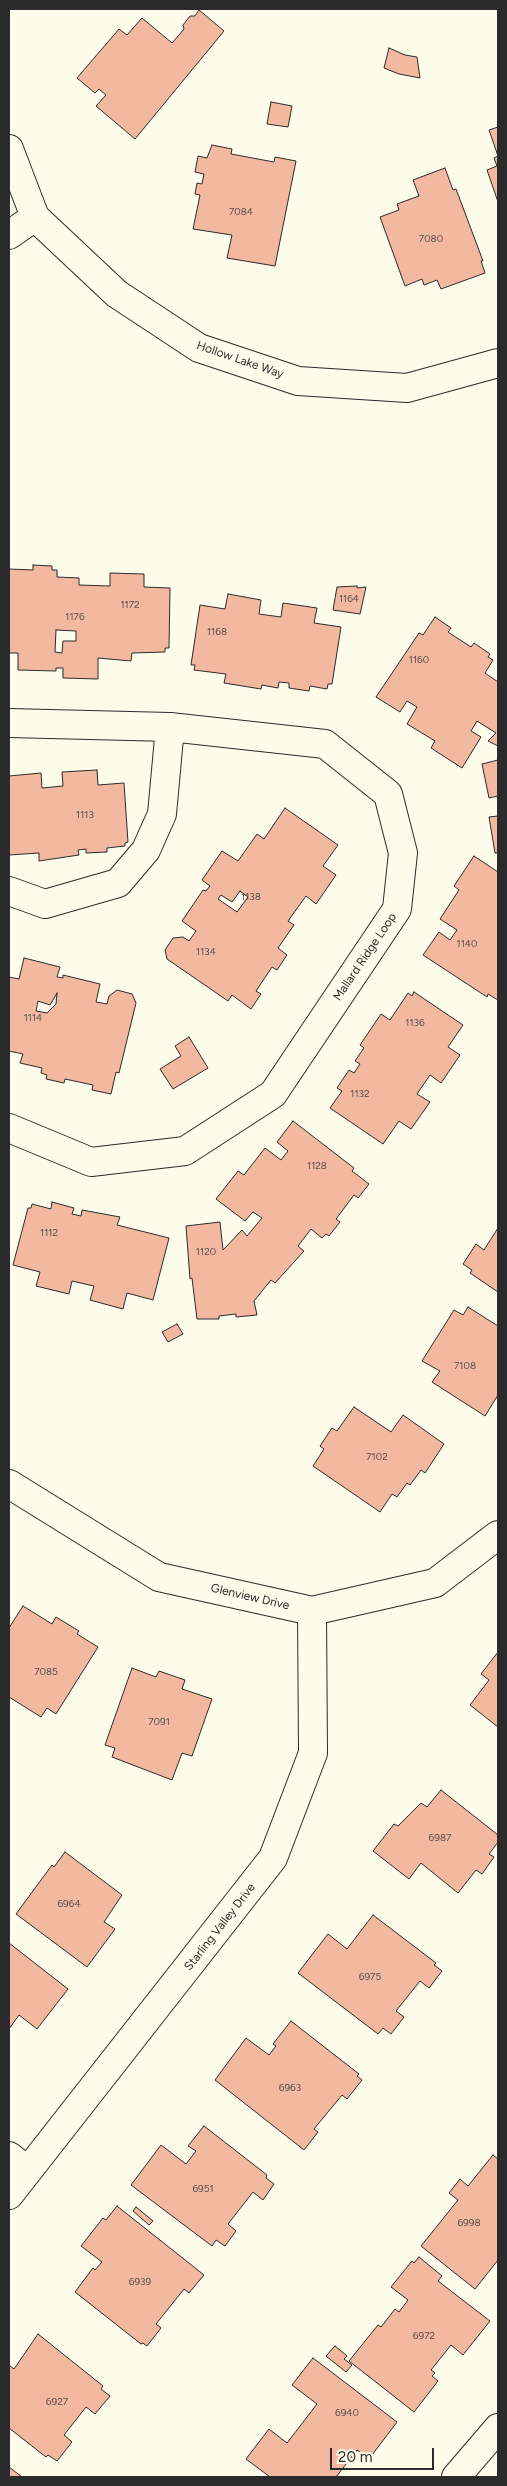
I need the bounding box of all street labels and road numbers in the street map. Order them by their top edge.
street label: Hollow Lake Way [194,338,286,382]
street label: Mallard Ridge Loop [330,910,400,1004]
street label: Glenview Drive [209,1581,291,1613]
street label: Starling Valley Drive [181,1880,259,1974]

